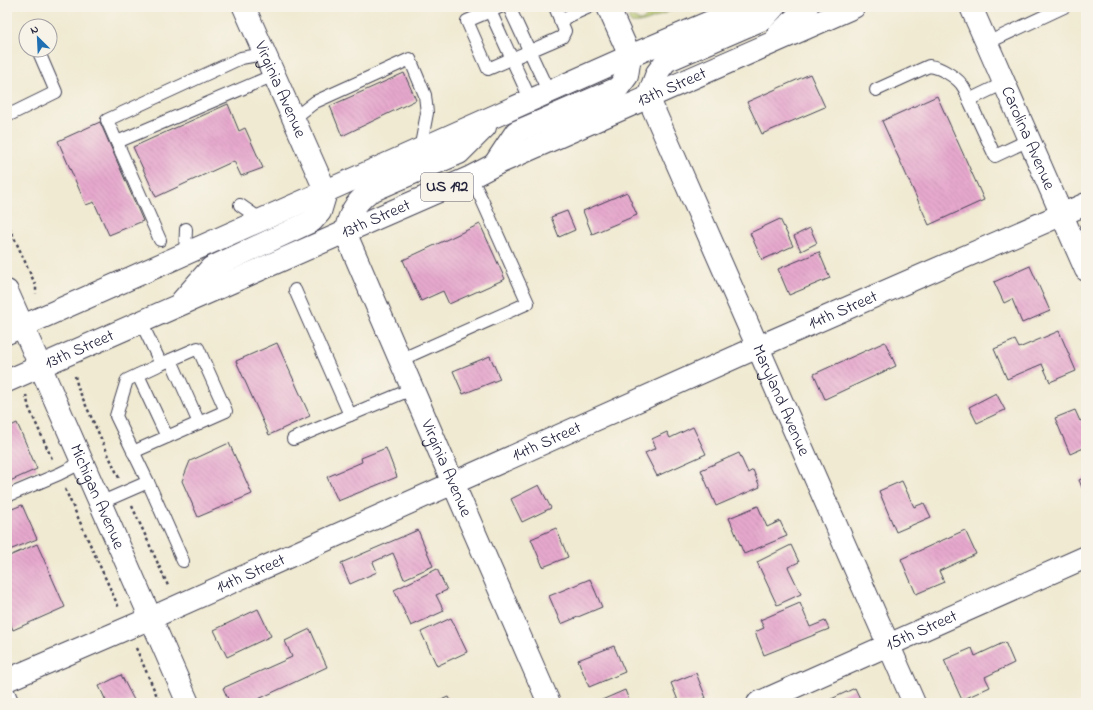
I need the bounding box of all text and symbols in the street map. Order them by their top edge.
north arrow [18,18,58,58]
text: N [28,21,41,39]
street label: Virginia Avenue [248,36,313,142]
street label: 13th Street [633,61,711,113]
street label: Carolina Avenue [995,82,1062,194]
road number: US 192 [421,173,473,201]
street label: 13th Street [337,192,415,245]
street label: 14th Street [804,284,882,336]
street label: 13th Street [41,323,118,375]
street label: Maryland Avenue [746,340,817,460]
street label: Virginia Avenue [414,415,479,521]
street label: 14th Street [508,415,585,468]
street label: Michigan Avenue [63,440,132,553]
street label: 14th Street [212,547,290,600]
street label: 15th Street [882,603,962,657]

